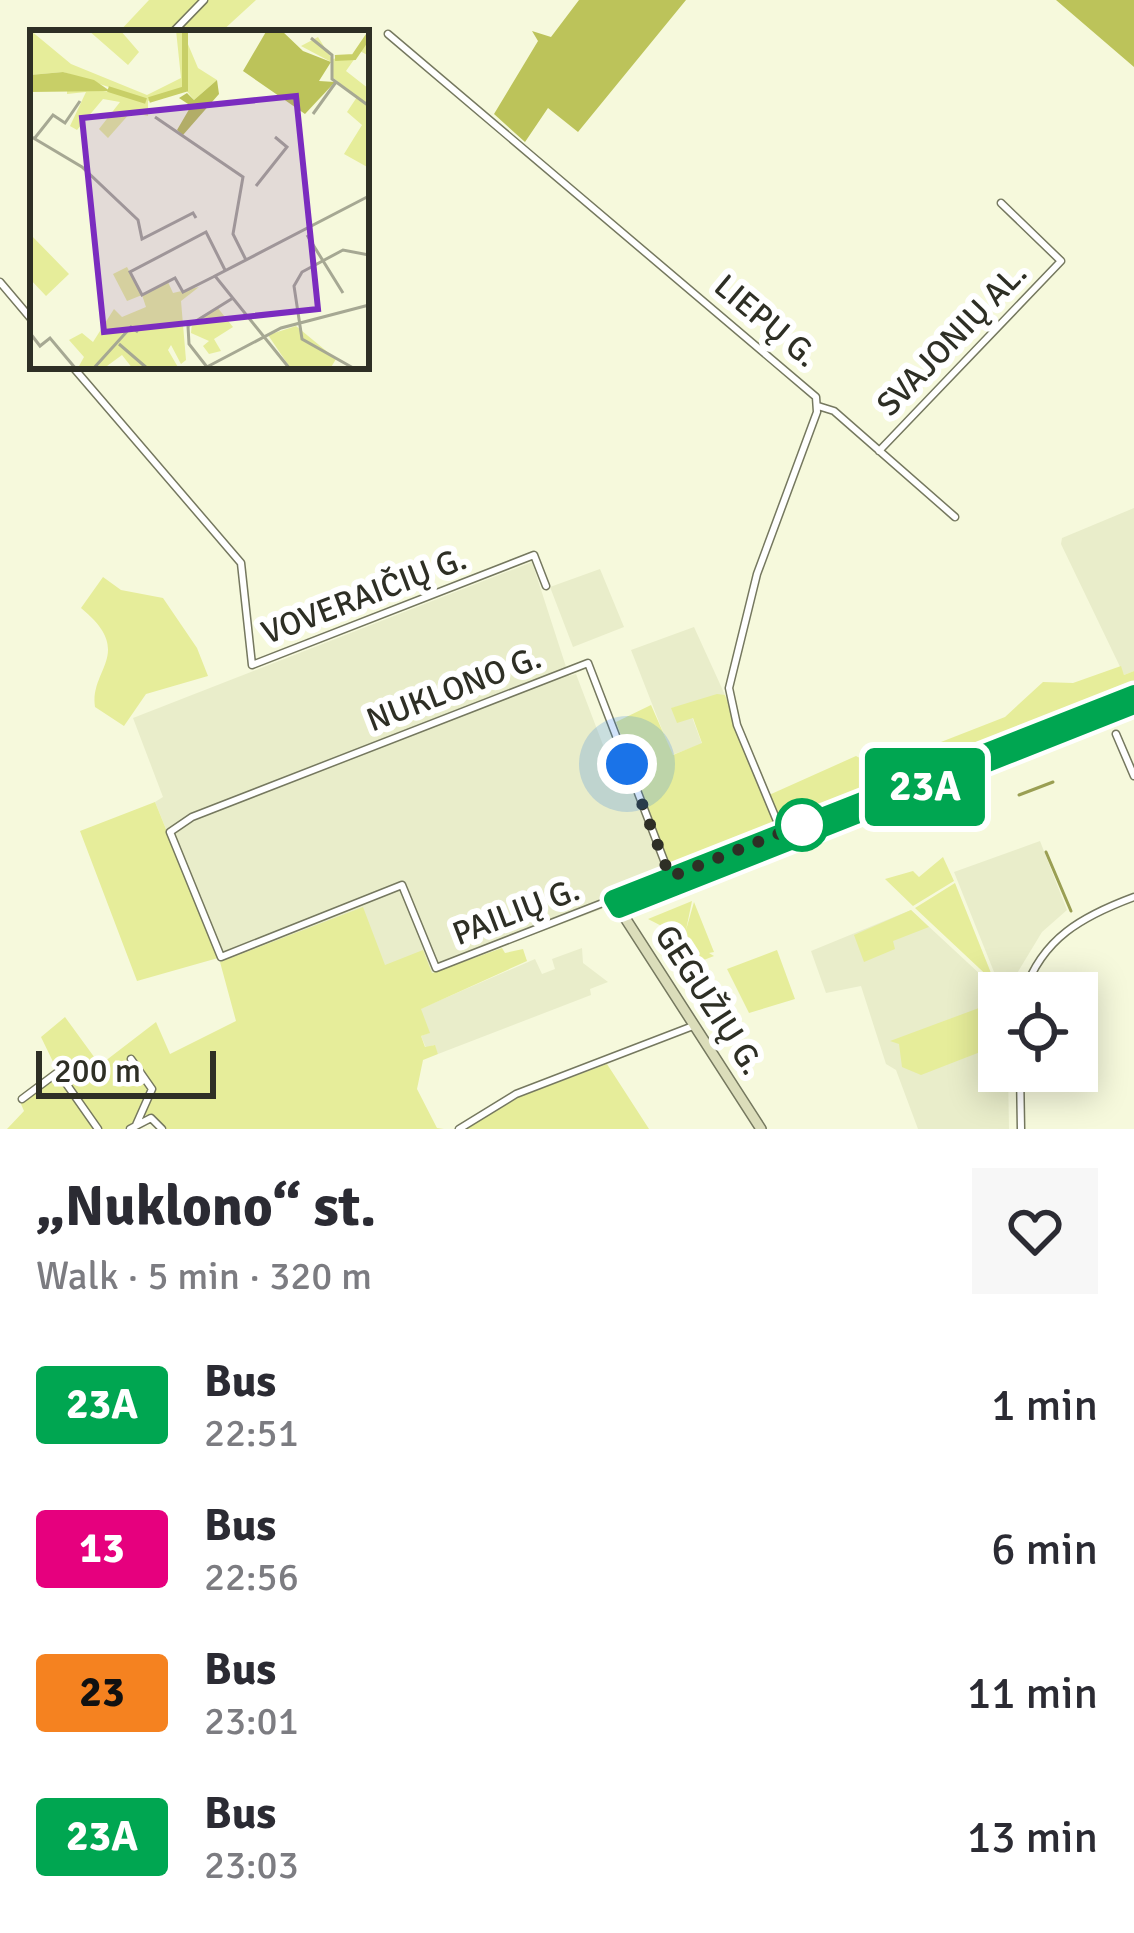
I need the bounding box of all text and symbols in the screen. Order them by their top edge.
inset map [30,30,369,369]
street label: SVAJONIŲ AL. [868,253,1036,425]
street label: LIEPŲ G. [706,266,826,376]
street label: VOVERAIČIŲ G. [256,538,472,654]
street label: NUKLONO G. [361,637,547,741]
your location [597,734,657,794]
line badge: 23A [856,748,994,826]
text: 23A [889,761,961,812]
unlabelled marker [777,800,827,850]
street label: PAILIŲ G. [447,869,585,955]
street label: GEGUŽIŲ G. [646,918,772,1082]
map controls [978,972,1098,1092]
button: locate [978,972,1098,1092]
scale bar [36,1045,216,1098]
text: 200 m [54,1051,141,1092]
button: heart [972,1168,1098,1294]
text: „Nuklono“ st. [36,1171,376,1242]
text: Walk · 5 min · 320 m [36,1252,372,1300]
text: Bus [204,1354,276,1409]
text: 1 min [991,1378,1098,1433]
text: 23A [66,1379,138,1430]
text: 22:51 [204,1409,299,1457]
text: Bus [204,1498,276,1553]
text: 6 min [991,1522,1098,1577]
text: 13 [79,1523,125,1574]
text: 22:56 [204,1553,299,1601]
text: Bus [204,1642,276,1697]
text: 11 min [967,1666,1098,1721]
text: 23 [79,1667,125,1718]
text: 23:01 [204,1697,299,1745]
text: Bus [204,1786,276,1841]
text: 13 min [967,1810,1098,1865]
text: 23A [66,1811,138,1862]
text: 23:03 [204,1841,299,1889]

